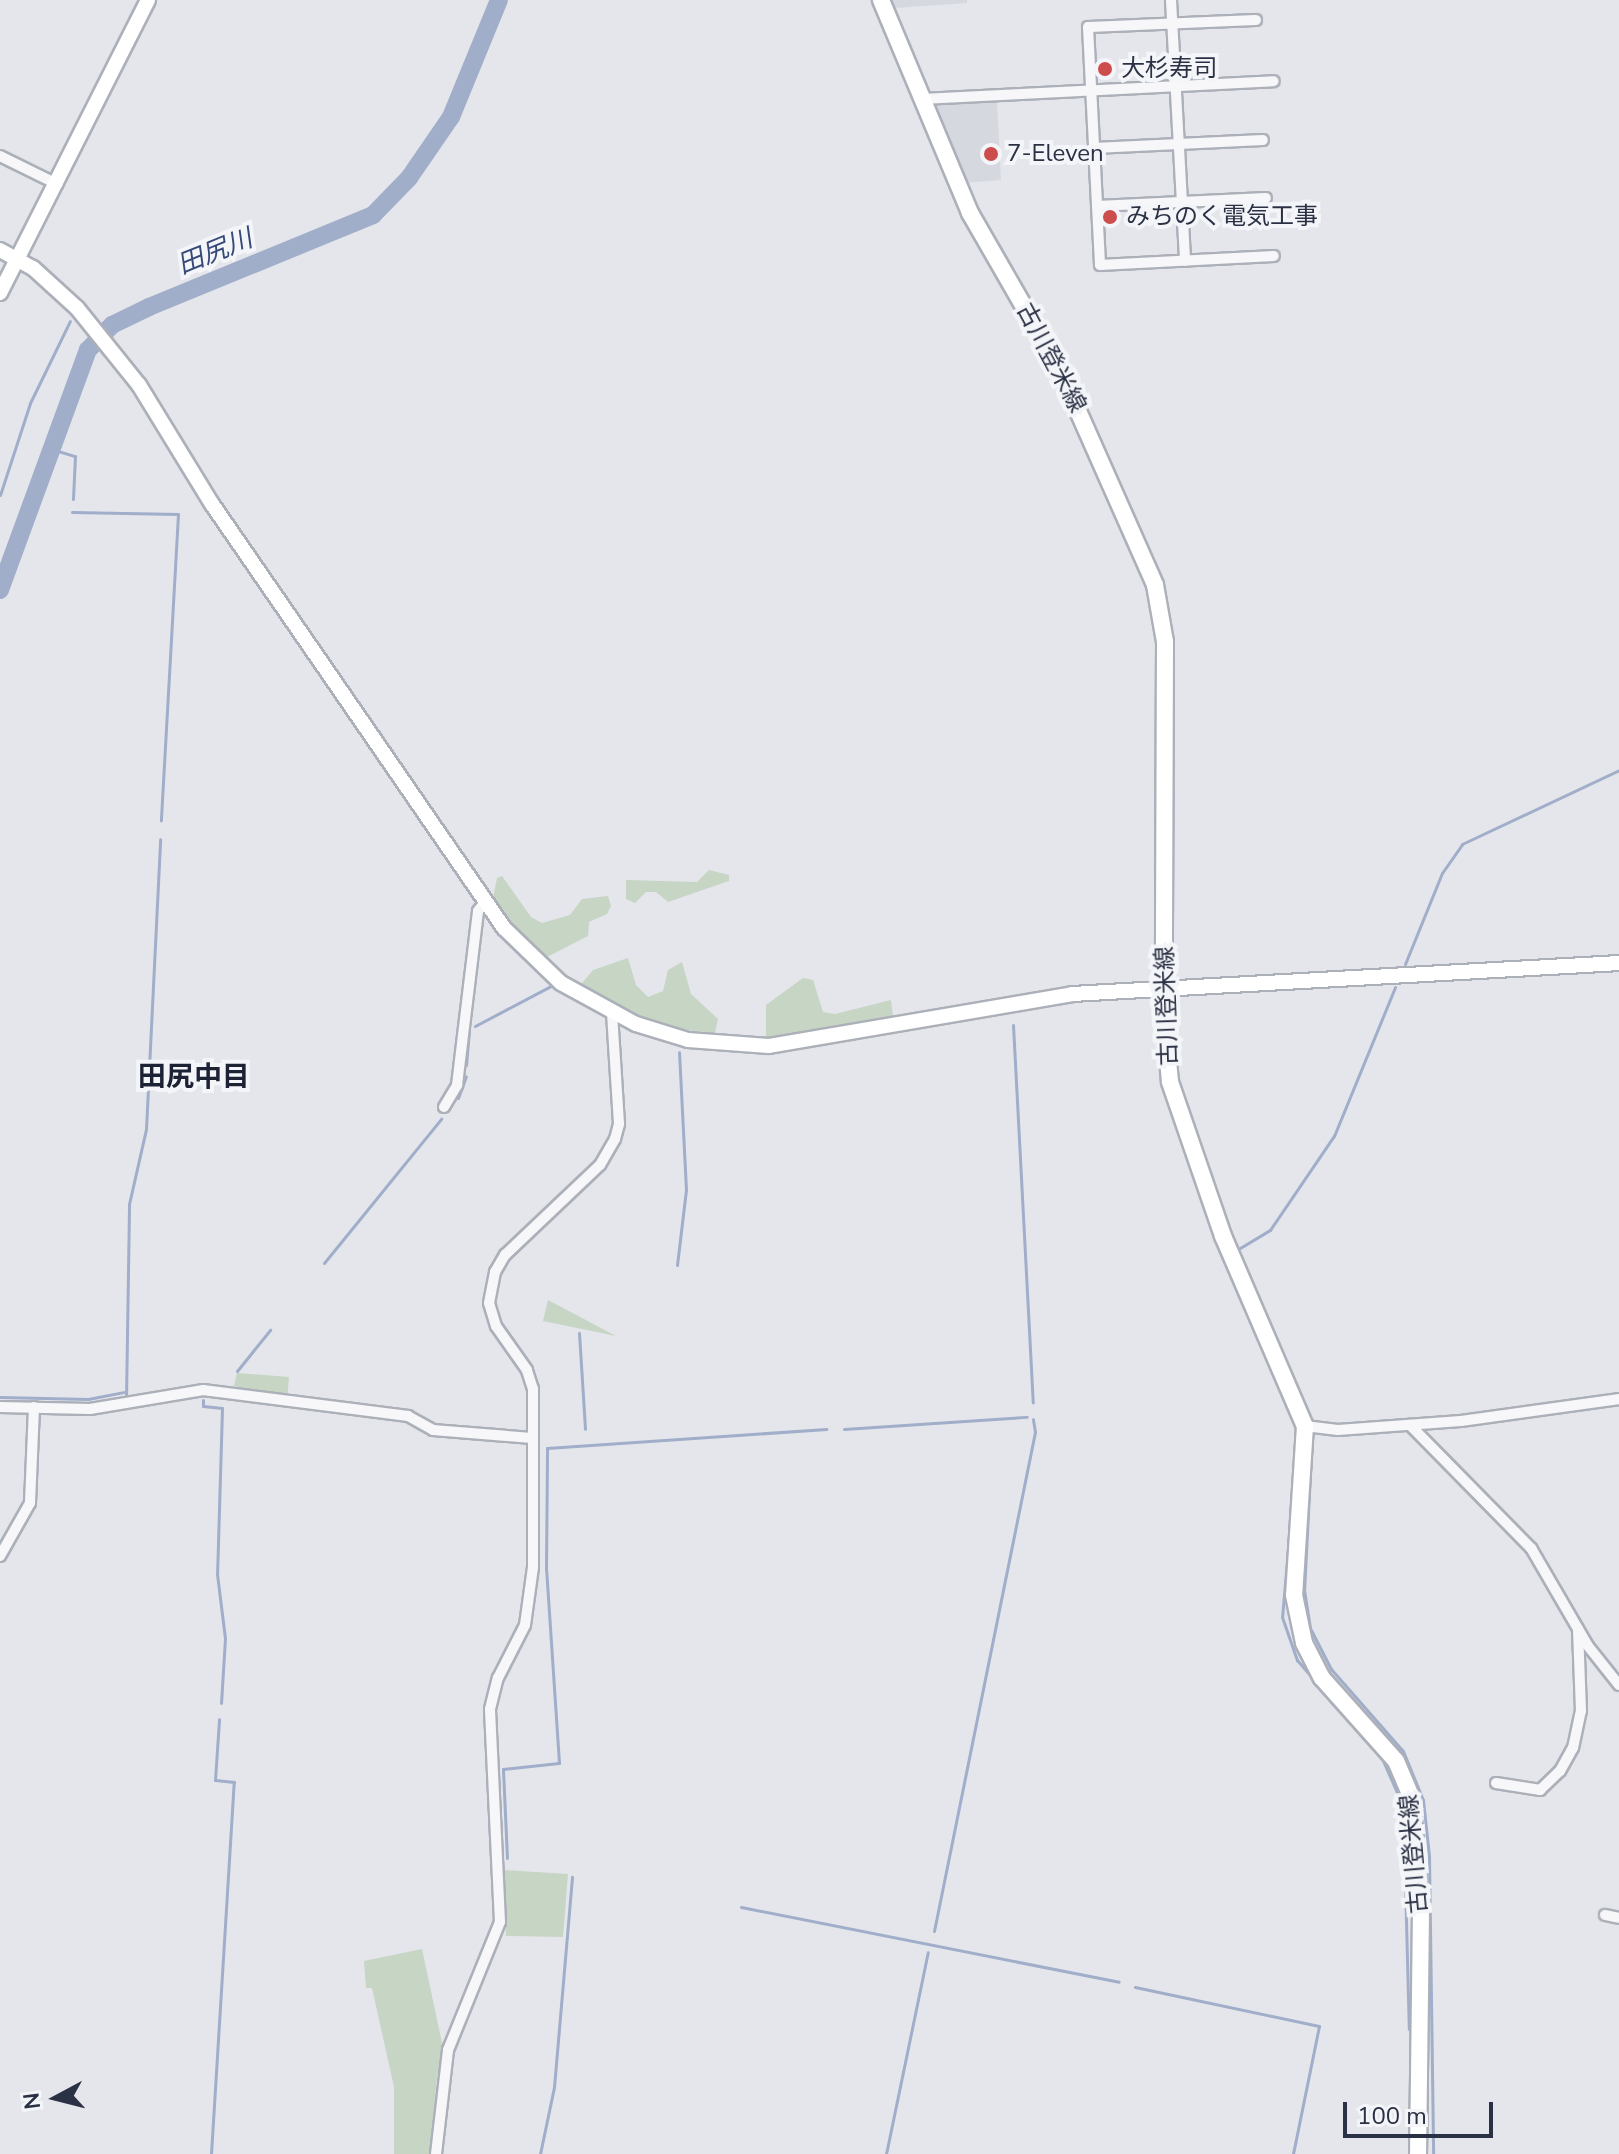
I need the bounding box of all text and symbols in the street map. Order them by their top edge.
place label: 大杉寿司 [1121,55,1217,83]
marker: 大杉寿司 [1096,60,1114,78]
place label: 7-Eleven [1007,140,1104,168]
marker: 7-Eleven [982,145,1000,163]
place label: みちのく電気工事 [1126,203,1318,231]
marker: みちのく電気工事 [1101,208,1119,226]
water label: 田尻川 [173,223,257,281]
street label: 古川登米線 [1010,298,1092,418]
street label: 古川登米線 [1151,946,1183,1066]
district label: 田尻中目 [138,1060,250,1094]
street label: 古川登米線 [1394,1793,1434,1915]
north arrow [16,2058,96,2138]
scale bar [1347,2086,1497,2136]
text: N [16,2091,48,2111]
text: 100 m [1357,2100,1427,2132]

